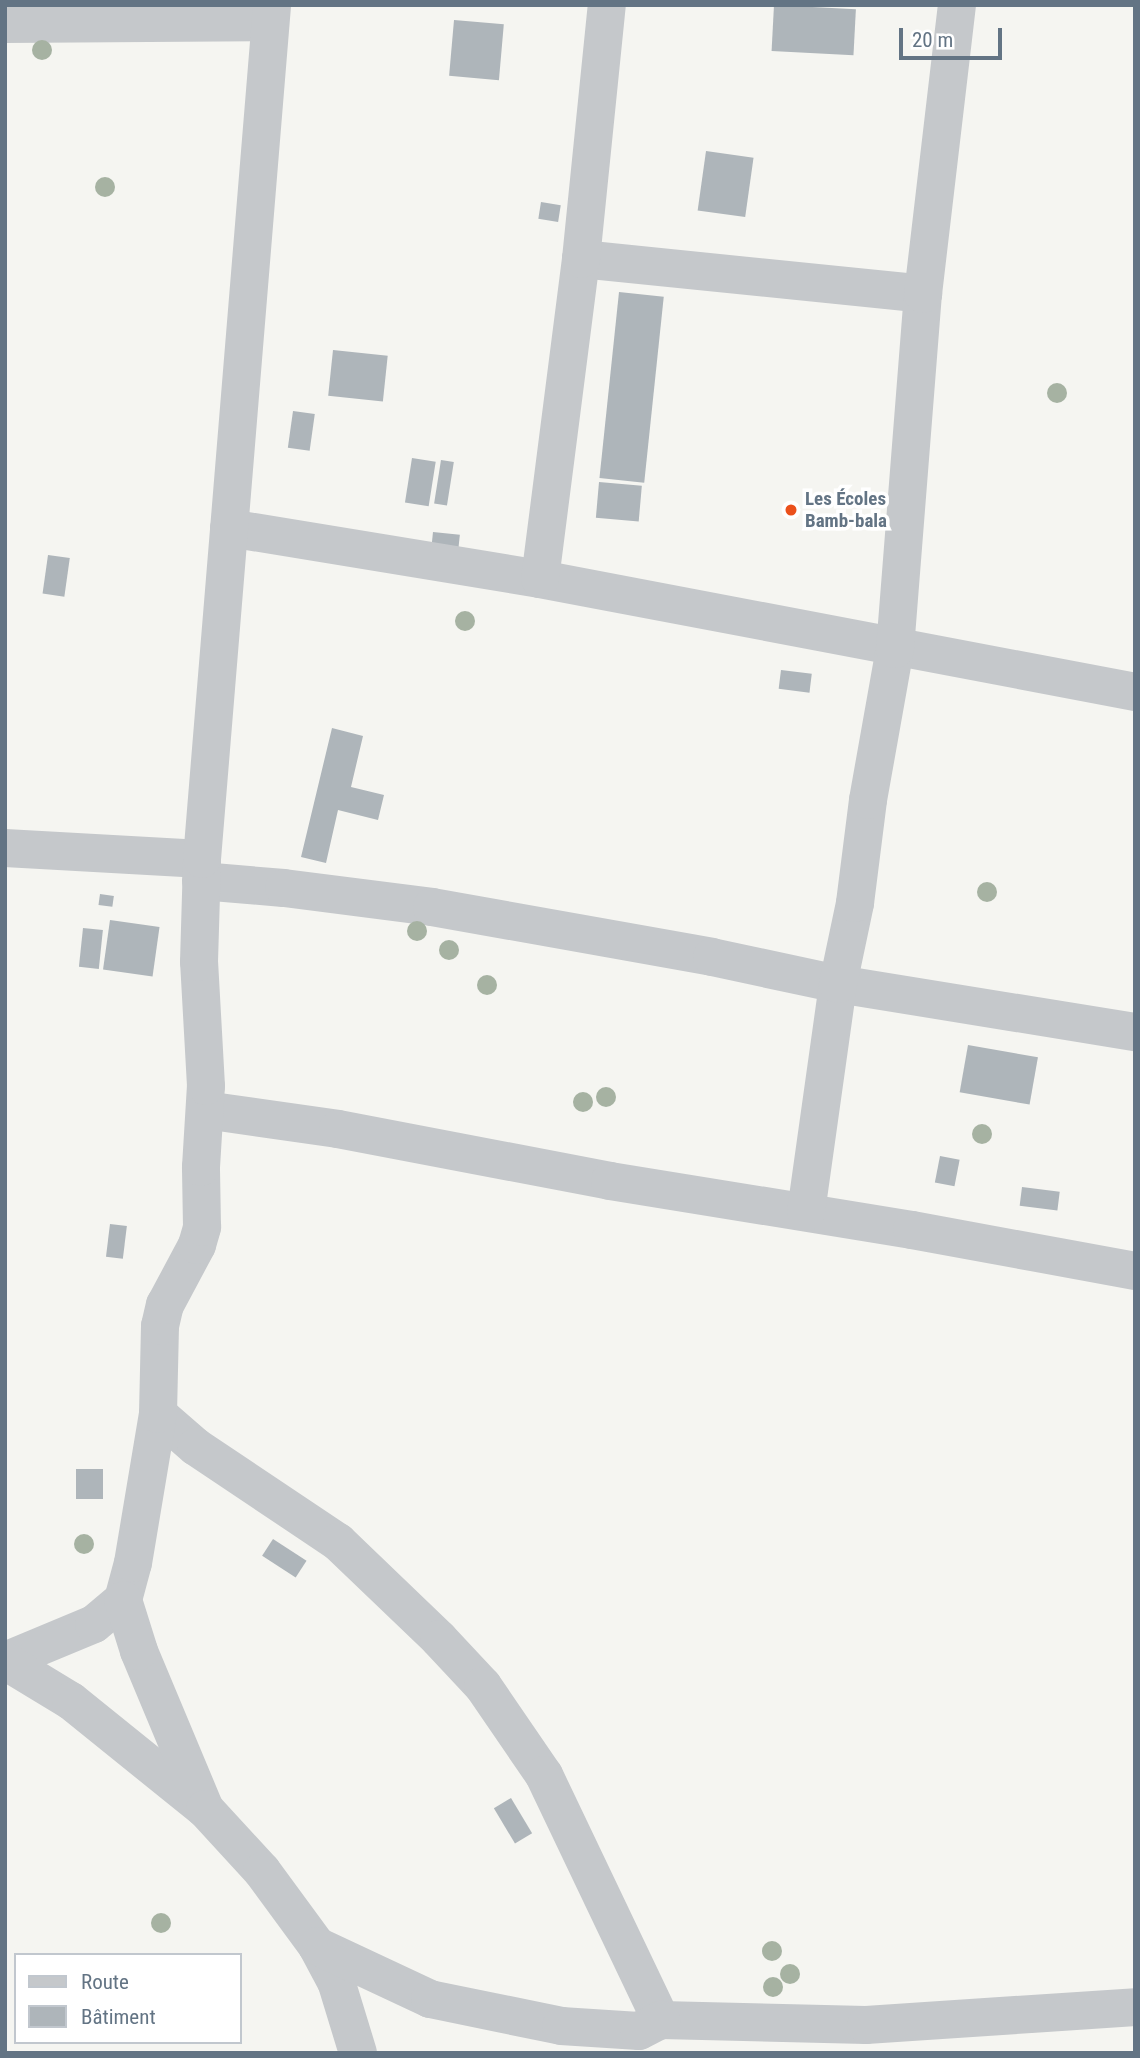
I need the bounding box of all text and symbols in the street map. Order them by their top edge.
scale bar [902,14,1005,58]
text: 20 m [912,28,953,52]
place label: Les Écoles Bamb-bala [805,488,887,532]
marker: Les Écoles Bamb-bala [783,502,799,518]
legend [14,1953,242,2044]
text: Route [81,1970,129,1994]
text: Bâtiment [81,2005,156,2029]

